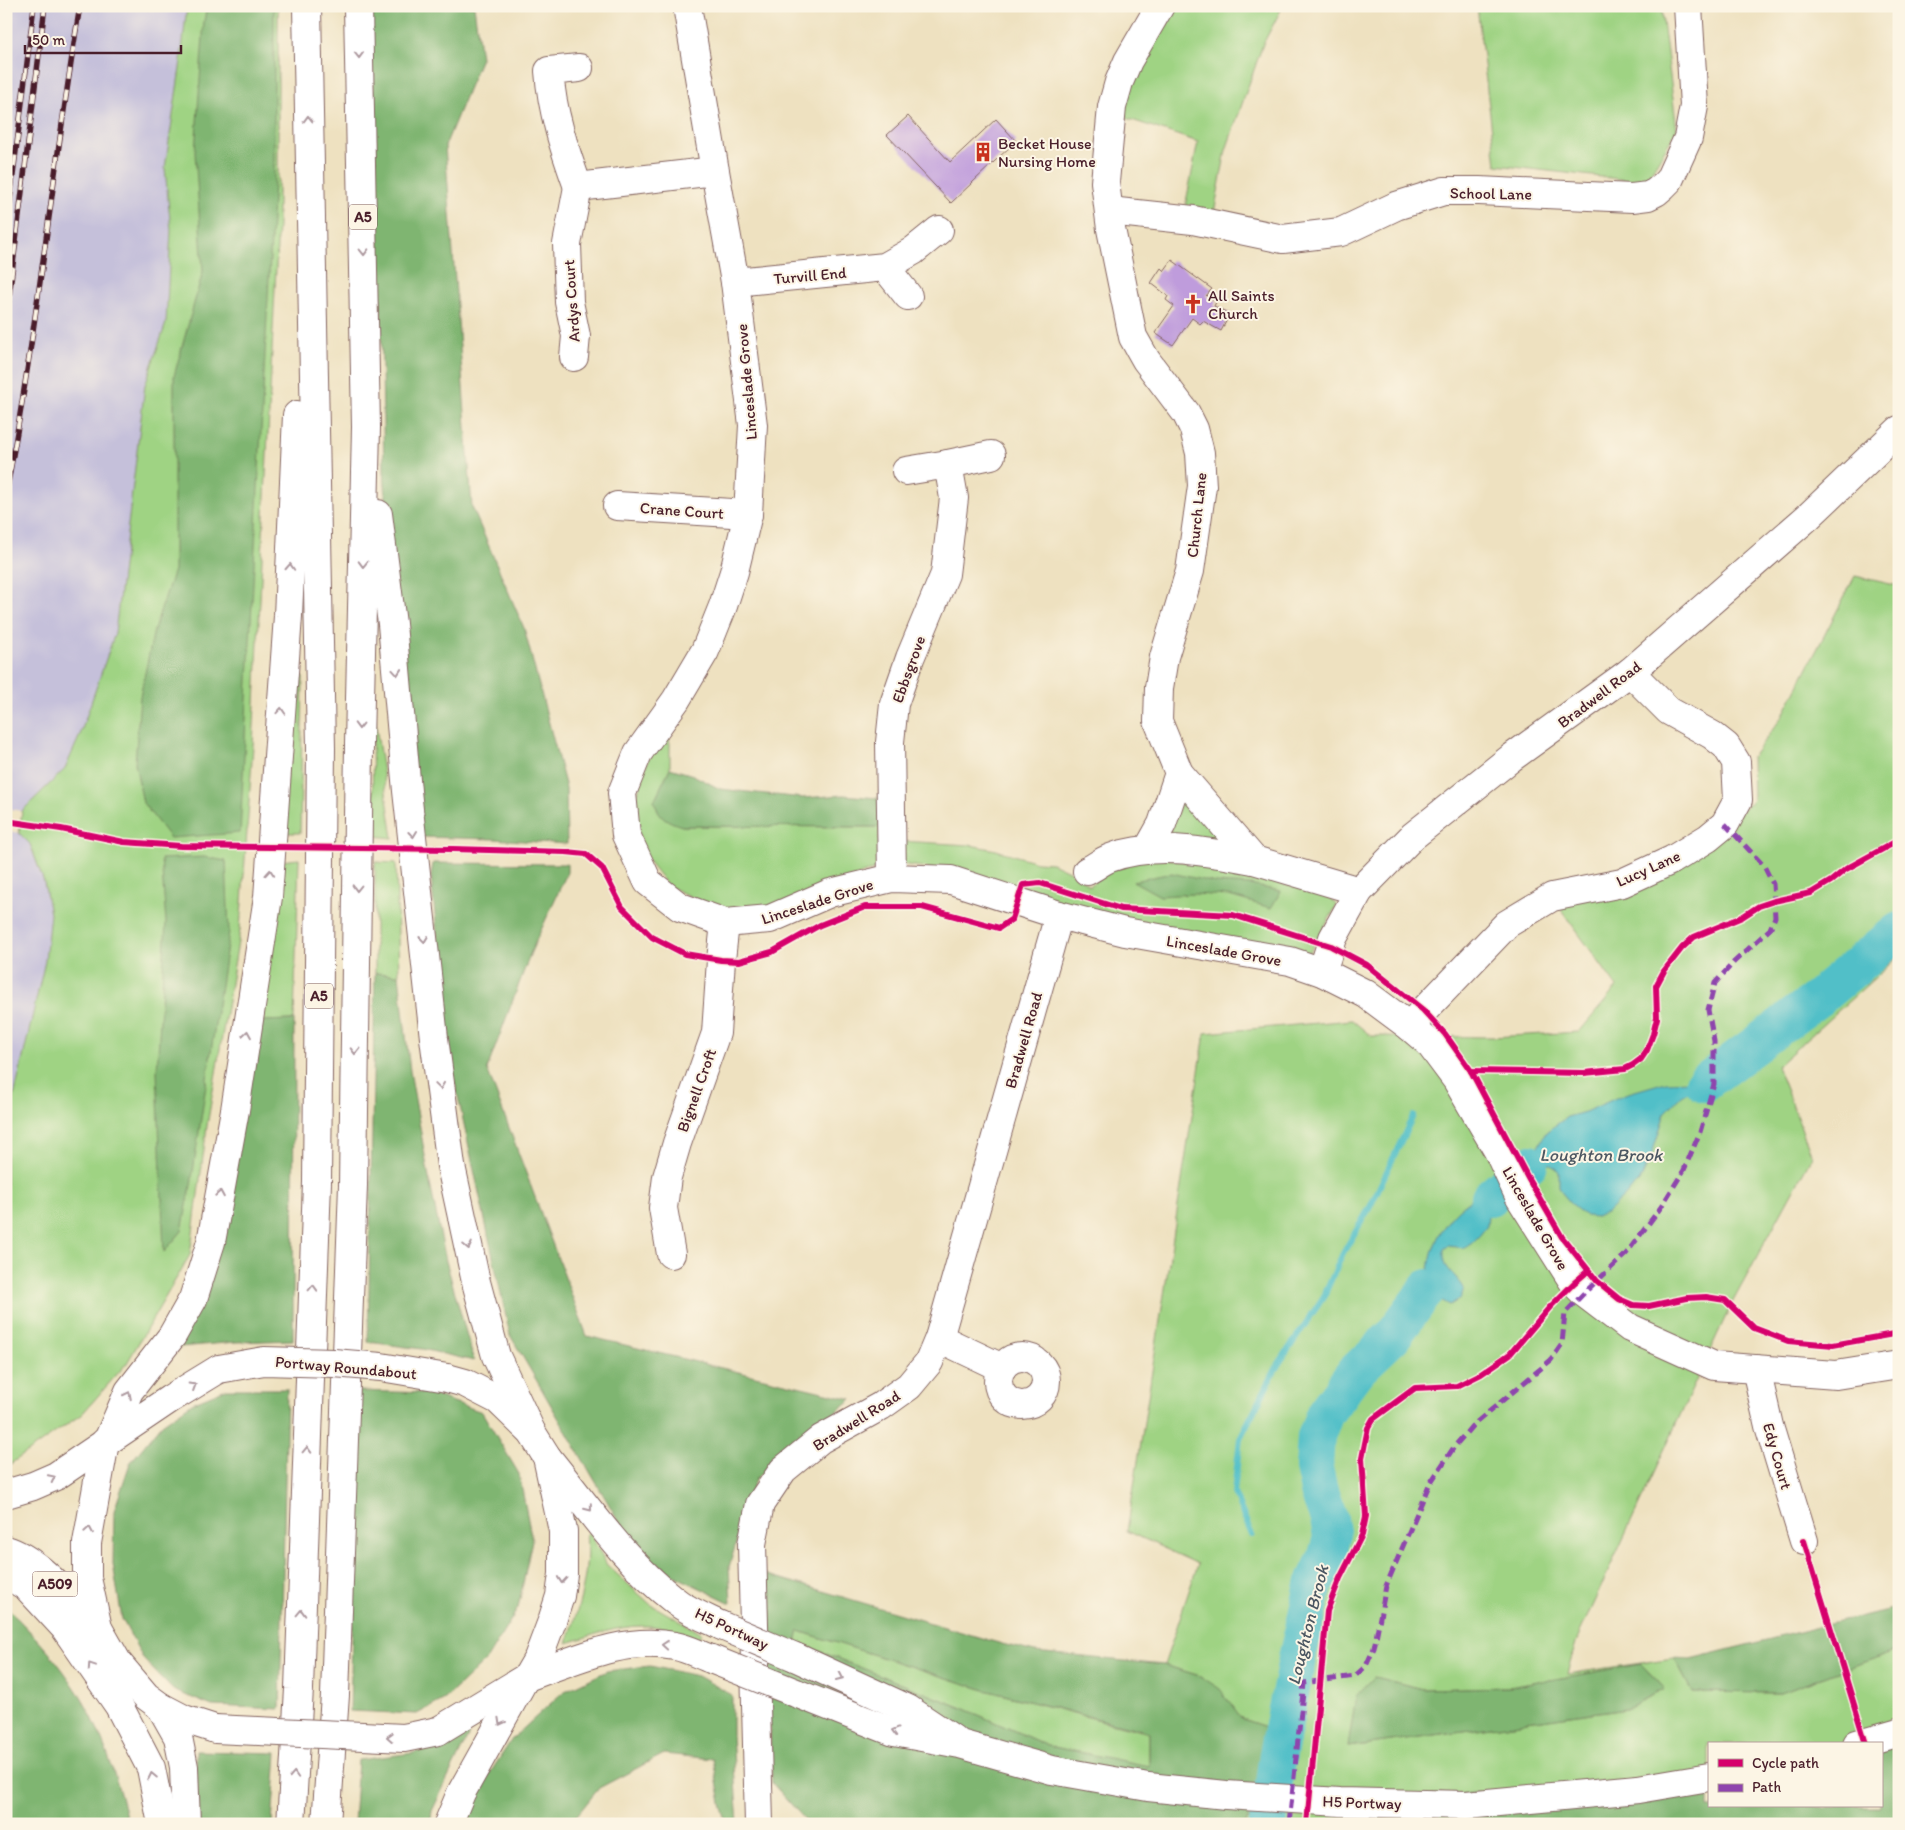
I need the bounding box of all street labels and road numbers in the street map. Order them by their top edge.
street label: School Lane [1450,183,1532,204]
road number: A5 [349,204,377,230]
street label: Ardys Court [559,259,584,343]
street label: Turvill End [773,263,848,288]
street label: Linceslade Grove [732,323,761,441]
street label: Church Lane [1183,471,1210,559]
street label: Crane Court [639,498,725,523]
street label: Ebbsgrove [888,633,929,705]
street label: Bradwell Road [1554,657,1645,732]
street label: Lucy Lane [1613,846,1683,891]
street label: Linceslade Grove [759,874,876,929]
street label: Linceslade Grove [1165,931,1283,970]
road number: A5 [305,984,333,1008]
street label: Bradwell Road [1001,989,1046,1091]
street label: Bignell Croft [673,1046,720,1135]
street label: Linceslade Grove [1498,1163,1573,1274]
street label: Portway Roundabout [274,1352,418,1383]
street label: Bradwell Road [809,1386,904,1455]
street label: Edy Court [1759,1421,1796,1492]
road number: A509 [32,1572,78,1596]
street label: H5 Portway [692,1603,772,1654]
street label: H5 Portway [1322,1792,1402,1813]

